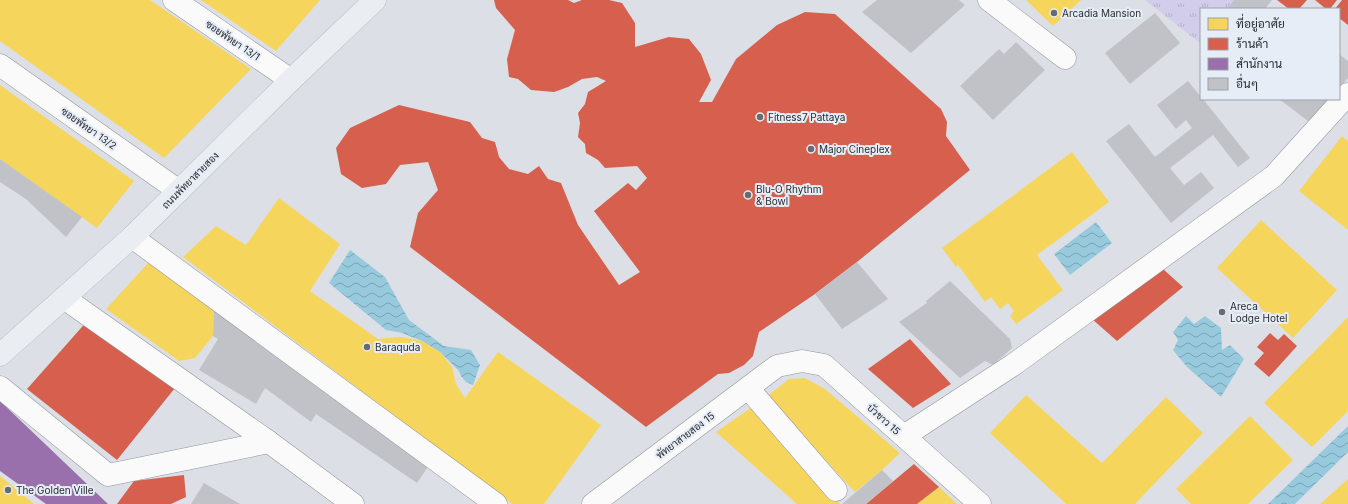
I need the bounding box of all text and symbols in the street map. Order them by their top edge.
place label: Arcadia Mansion [1062,7,1141,19]
marker: Arcadia Mansion [1049,8,1059,18]
legend [1200,8,1340,100]
text: ที่อยู่อาศัย [1236,13,1285,32]
street label: ซอยพัทยา 13/1 [204,17,262,63]
text: ร้านค้า [1236,36,1268,51]
text: สำนักงาน [1236,56,1283,71]
text: อื่นๆ [1236,73,1258,91]
street label: ซอยพัทยา 13/2 [59,104,119,152]
place label: Fitness7 Pattaya [768,111,845,123]
marker: Fitness7 Pattaya [755,112,765,122]
place label: Major Cineplex [819,143,890,155]
marker: Major Cineplex [806,144,816,154]
street label: ถนนพัทยาสายสอง [159,149,221,211]
place label: Blu-O Rhythm & Bowl [756,183,821,207]
marker: Blu-O Rhythm & Bowl [743,190,753,200]
place label: Areca Lodge Hotel [1230,300,1287,324]
marker: Areca Lodge Hotel [1217,307,1227,317]
place label: Baraquda [375,341,420,353]
marker: Baraquda [362,342,372,352]
street label: บัวขาว 15 [865,401,903,437]
street label: พัทยาสายสอง 15 [653,409,717,461]
place label: The Golden Ville [16,484,94,496]
marker: The Golden Ville [3,485,13,495]

